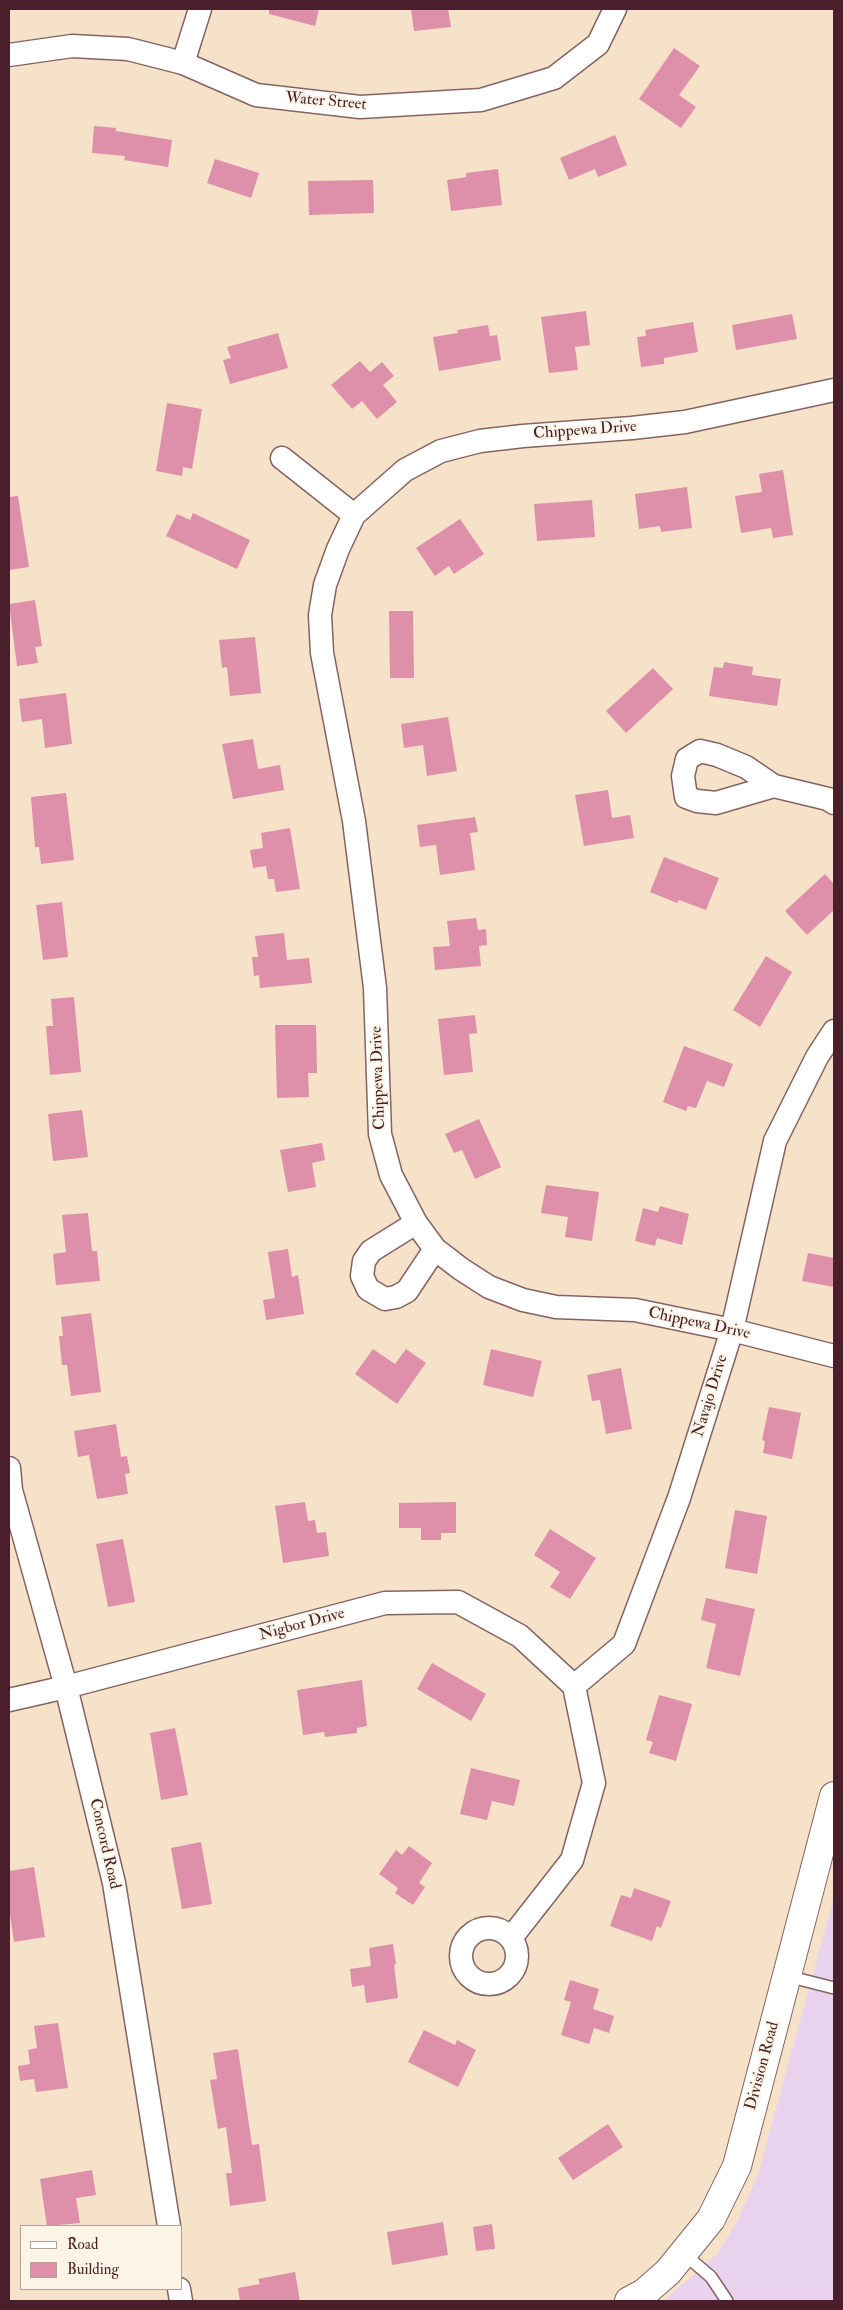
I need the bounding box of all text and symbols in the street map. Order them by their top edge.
street label: Water Street [285,89,367,115]
street label: Chippewa Drive [533,418,637,444]
street label: Chippewa Drive [368,1026,390,1130]
street label: Chippewa Drive [646,1304,752,1344]
street label: Navajo Drive [689,1353,733,1439]
street label: Nigbor Drive [257,1604,347,1646]
street label: Concord Road [84,1797,124,1891]
street label: Division Road [742,2020,784,2112]
legend [20,2225,182,2290]
text: Road [67,2235,98,2254]
text: Building [67,2260,119,2279]

